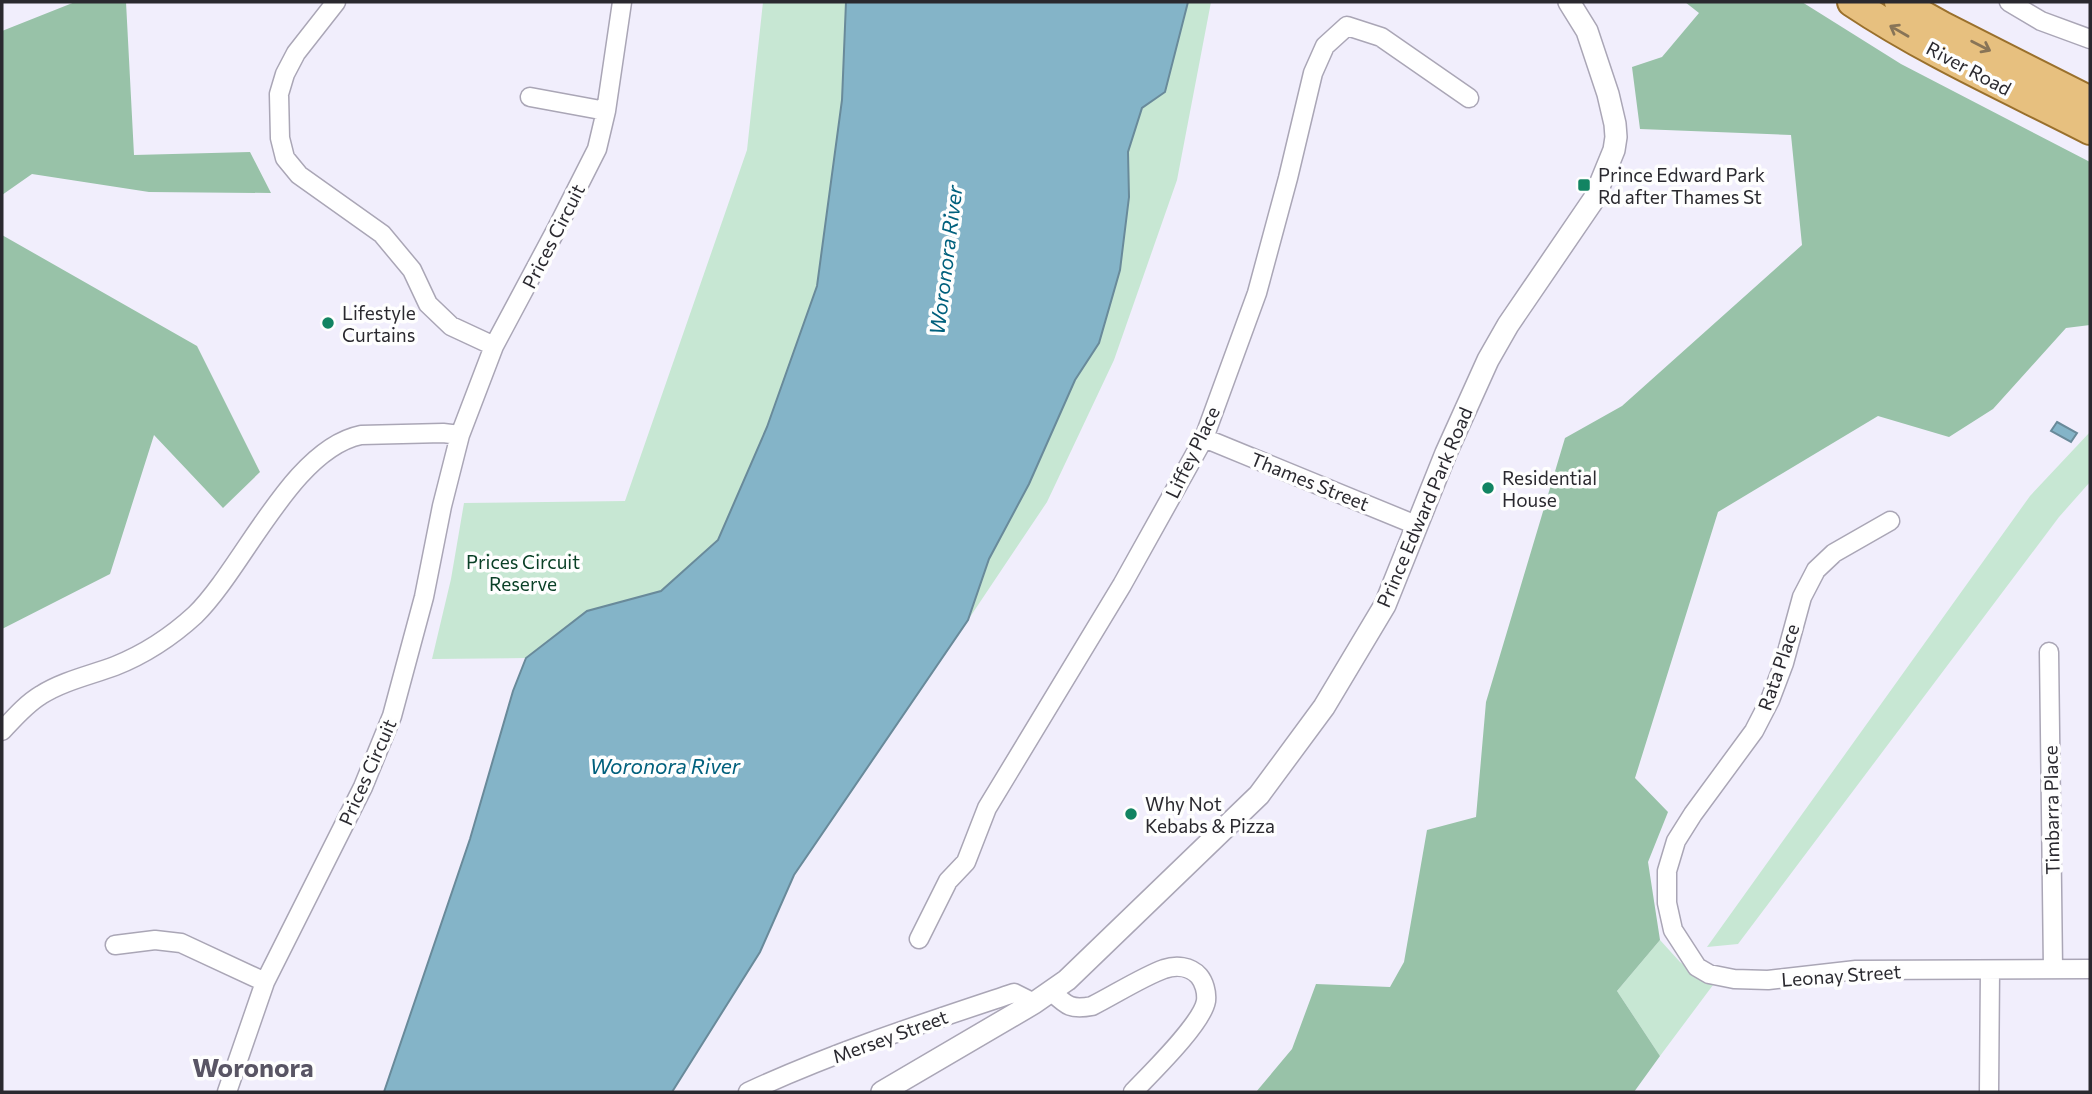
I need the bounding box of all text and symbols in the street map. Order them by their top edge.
one-way arrow [1890,23,1910,37]
street label: River Road [1923,36,2015,100]
one-way arrow [1970,39,1991,53]
place label: Prince Edward Park Rd after Thames St [1598,163,1765,208]
marker: Prince Edward Park Rd after Thames St [1576,177,1592,193]
street label: Prices Circuit [517,180,589,292]
water label: Woronora River [923,183,967,336]
place label: Lifestyle Curtains [342,301,416,346]
marker: Lifestyle Curtains [320,315,336,331]
street label: Liffey Place [1160,402,1224,502]
street label: Prince Edward Park Road [1371,403,1477,611]
street label: Thames Street [1247,447,1373,515]
place label: Residential House [1502,466,1597,511]
marker: Residential House [1480,480,1496,496]
park label: Prices Circuit Reserve [466,550,580,595]
street label: Rata Place [1752,621,1804,713]
street label: Prices Circuit [333,715,401,829]
street label: Timbarra Place [2038,745,2064,875]
water label: Woronora River [590,753,741,778]
place label: Why Not Kebabs & Pizza [1145,792,1275,837]
marker: Why Not Kebabs & Pizza [1123,806,1139,822]
street label: Leonay Street [1780,959,1902,991]
street label: Mersey Street [829,1004,951,1068]
district label: Woronora [192,1051,314,1082]

